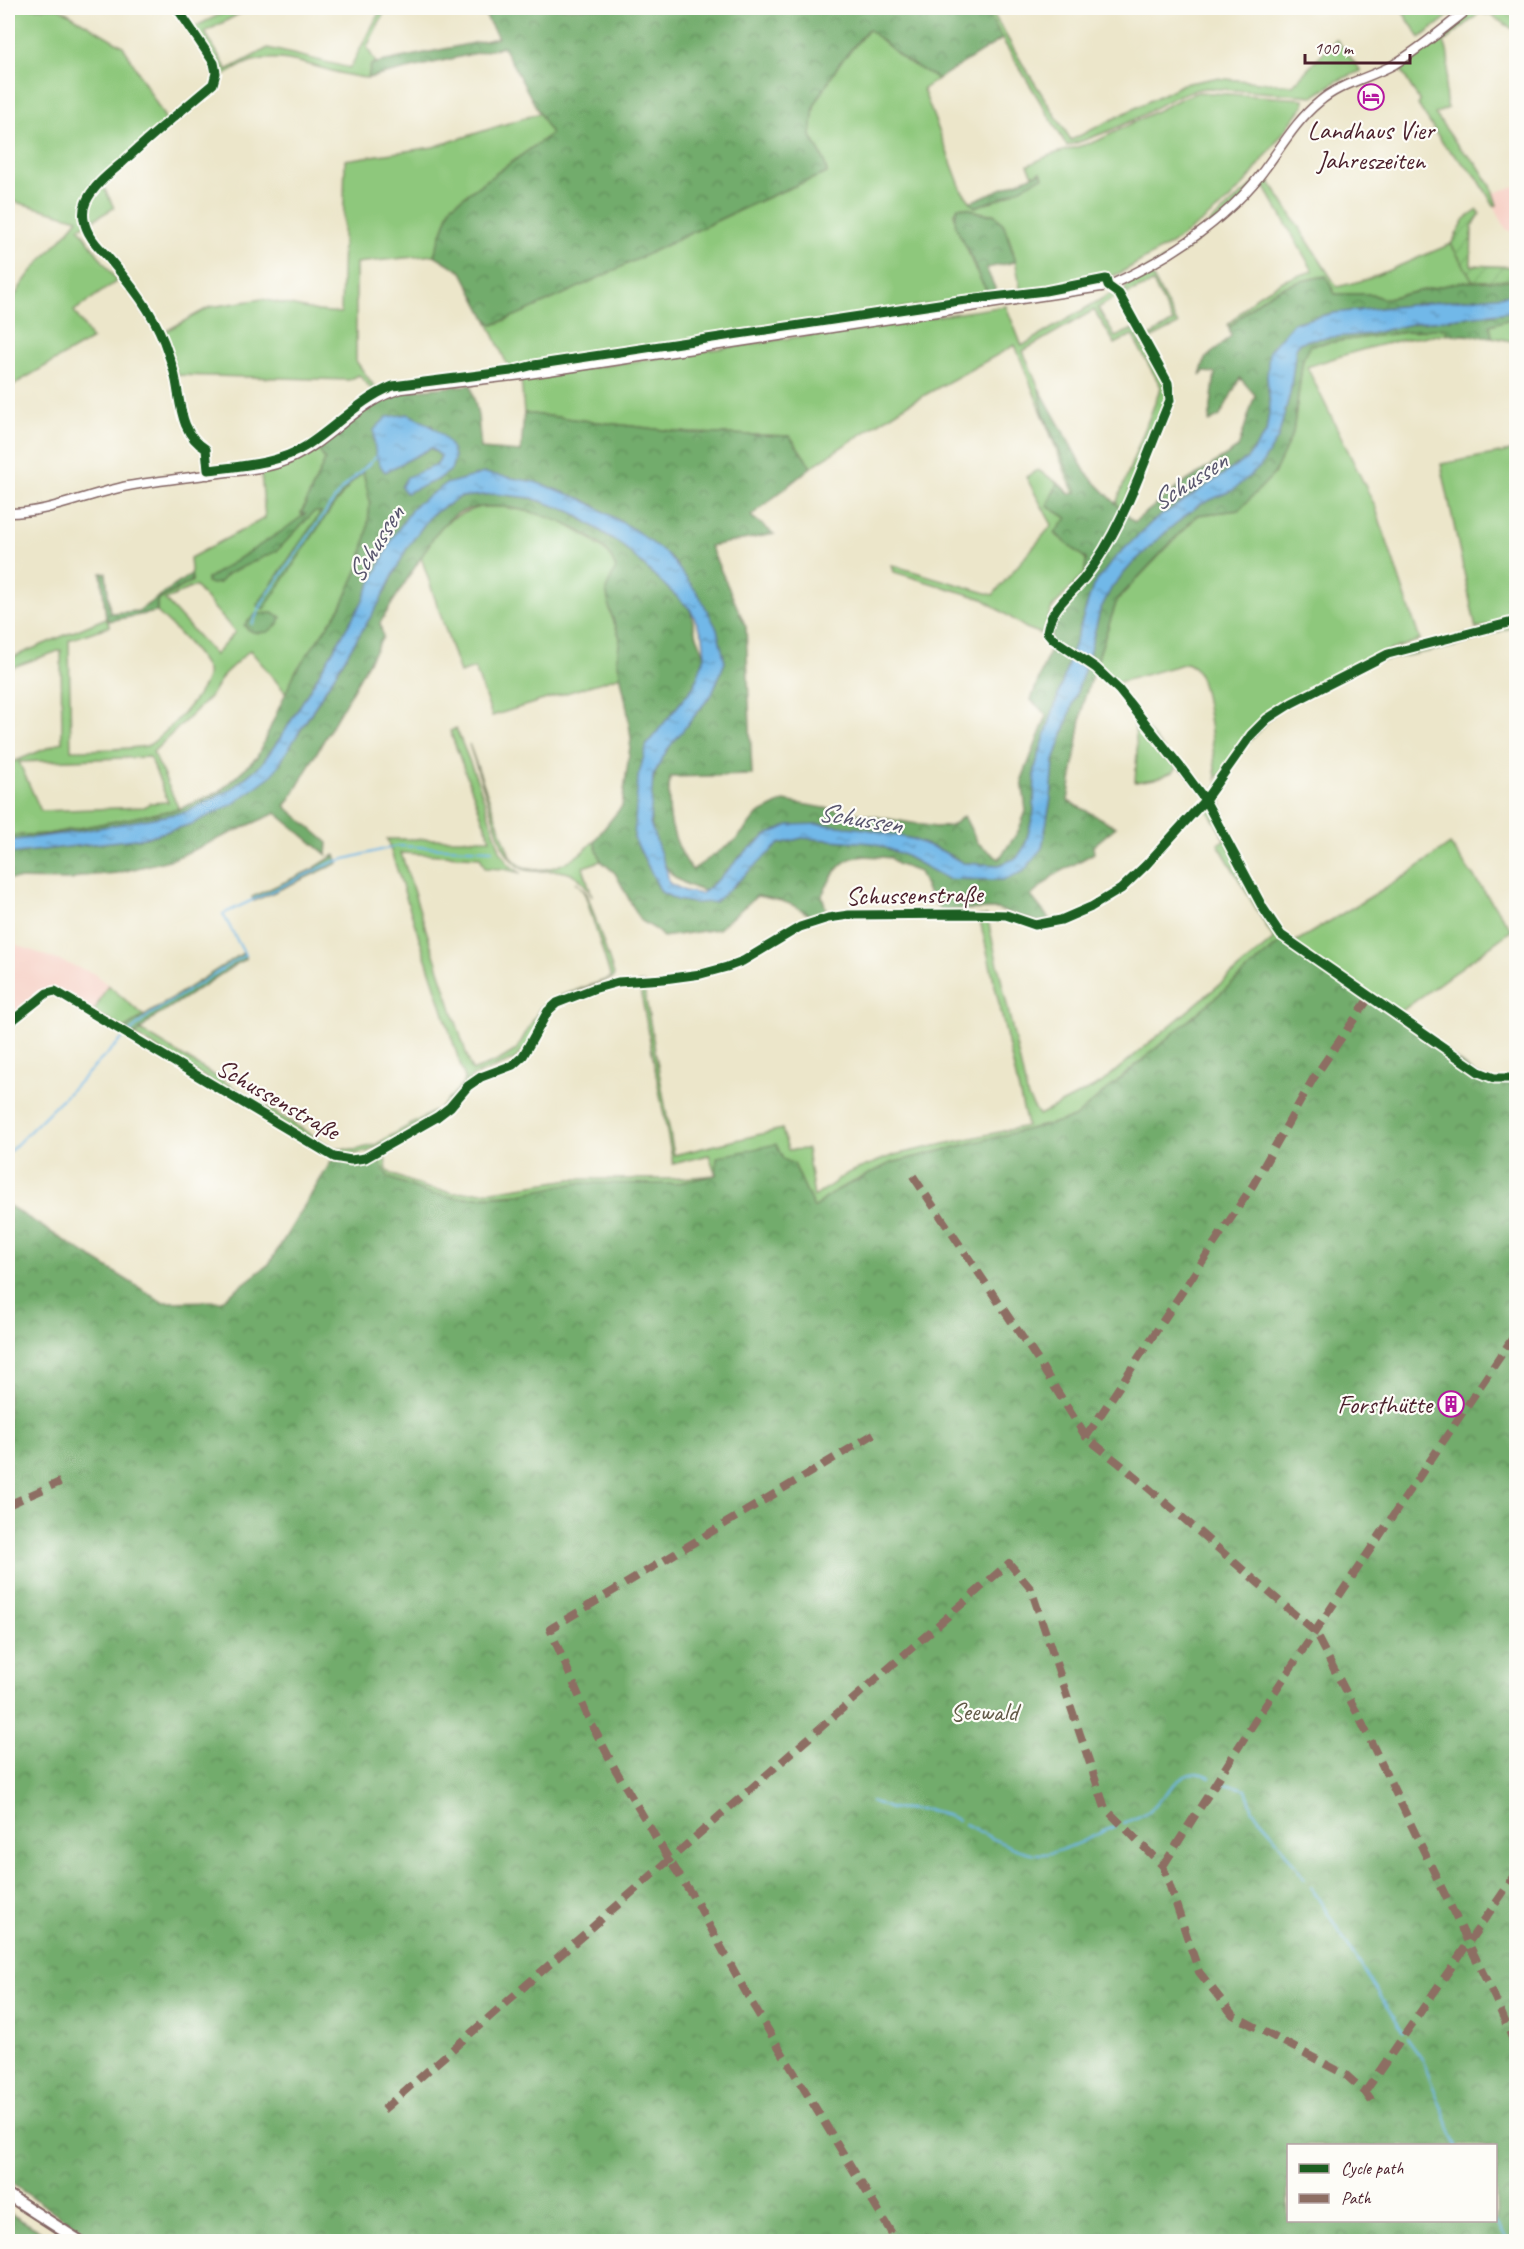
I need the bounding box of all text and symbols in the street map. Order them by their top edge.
scale bar [1305,27,1410,65]
text: 100 m [1314,37,1355,59]
hotel icon: Landhaus Vier Jahreszeiten [1356,82,1386,112]
place label: Landhaus Vier Jahreszeiten [1308,114,1436,177]
water label: Schussen [1145,442,1236,518]
water label: Schussen [338,497,413,589]
water label: Schussen [816,795,907,842]
street label: Schussenstraße [845,877,985,913]
street label: Schussenstraße [210,1050,348,1149]
place label: Forsthütte [1337,1388,1435,1421]
building icon: Forsthütte [1436,1389,1466,1419]
park label: Seewald [950,1695,1022,1728]
legend [1287,2144,1497,2222]
text: Cycle path [1341,2157,1404,2179]
text: Path [1341,2187,1371,2209]

